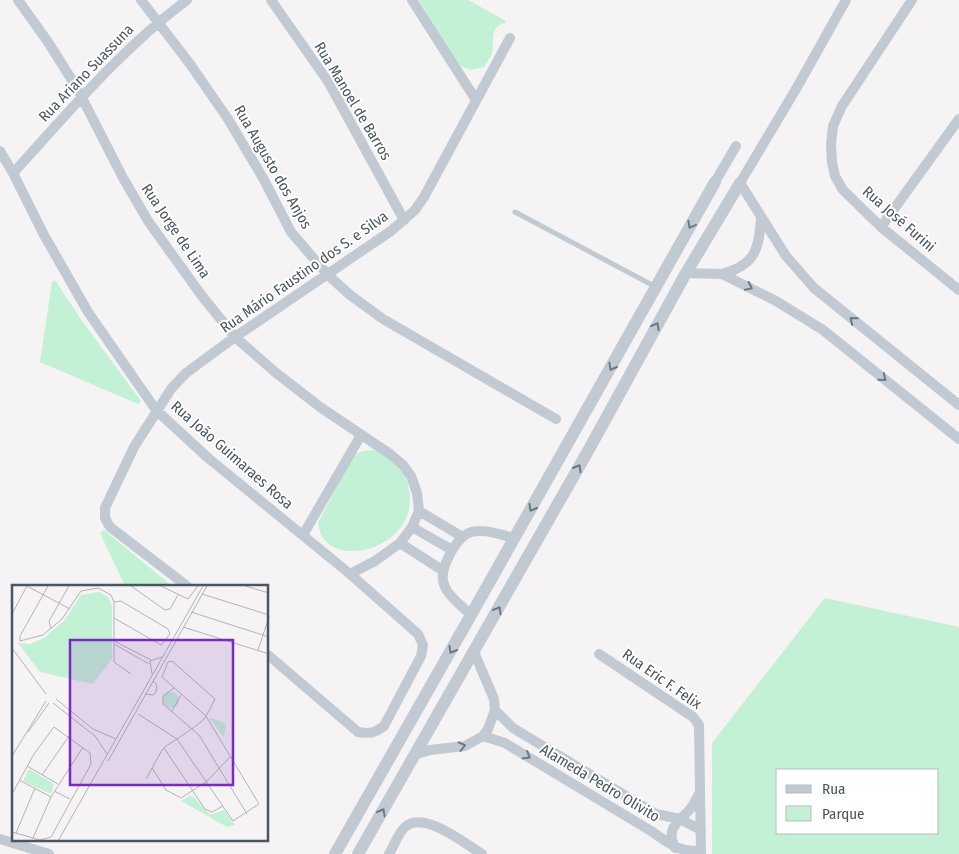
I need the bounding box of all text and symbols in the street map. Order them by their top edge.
street label: Rua Ariano Suassuna [35,20,137,126]
street label: Rua Manoel de Barros [311,39,395,163]
street label: Rua Augusto dos Anjos [230,102,316,232]
street label: Rua Jorge de Lima [138,180,214,282]
street label: Rua José Furini [859,182,939,256]
street label: Rua Mário Faustino dos S. e Silva [217,207,391,337]
one-way arrow [687,220,697,229]
one-way arrow [744,281,753,291]
one-way arrow [850,317,859,325]
one-way arrow [650,323,660,332]
one-way arrow [608,361,618,370]
one-way arrow [877,372,887,381]
street label: Rua João Guimaraes Rosa [167,397,297,513]
one-way arrow [571,465,581,474]
one-way arrow [528,503,538,512]
inset map [12,585,269,842]
one-way arrow [491,606,501,615]
one-way arrow [448,644,458,653]
street label: Rua Eric F. Felix [619,645,705,713]
street label: Alameda Pedro Olivito [537,740,663,826]
one-way arrow [457,741,466,752]
one-way arrow [522,750,531,760]
legend [776,769,939,834]
text: Rua [822,780,845,798]
text: Parque [822,805,865,823]
one-way arrow [376,808,386,817]

